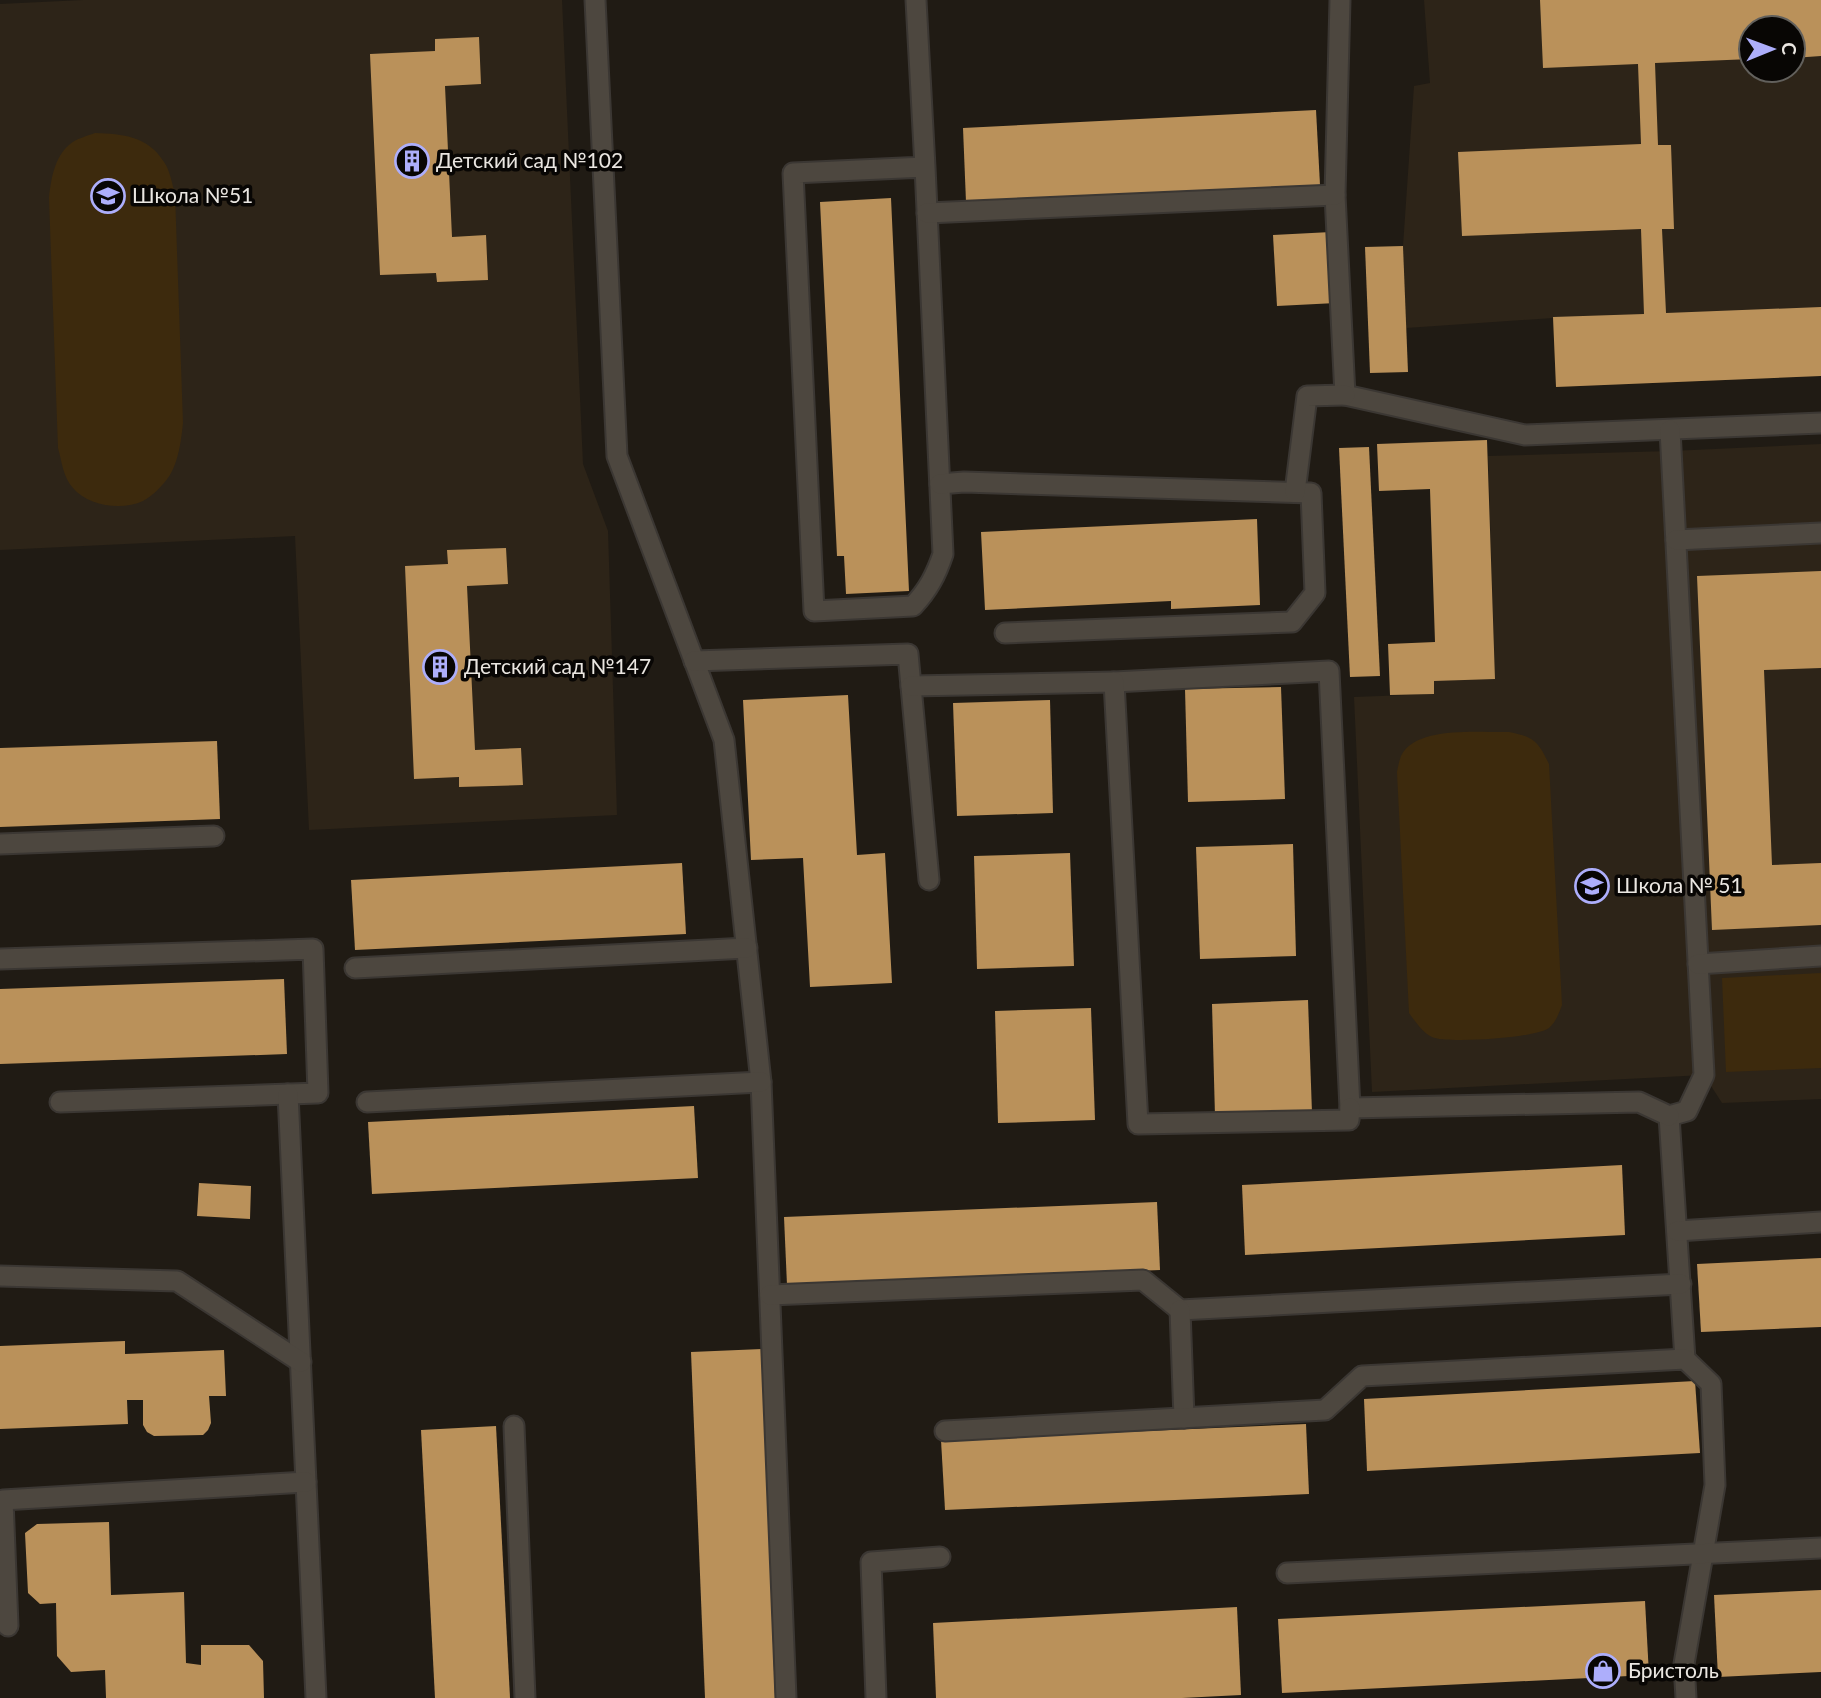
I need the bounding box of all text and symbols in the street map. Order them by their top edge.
north arrow [1737,14,1807,84]
text: С [1778,42,1801,56]
building icon: Детский сад №102 [393,142,431,180]
place label: Детский сад №102 [436,147,623,172]
school or university icon: Школа №51 [89,177,127,215]
place label: Школа №51 [132,182,253,207]
building icon: Детский сад №147 [421,648,459,686]
place label: Детский сад №147 [464,653,651,678]
school or university icon: Школа № 51 [1573,867,1611,905]
place label: Школа № 51 [1616,872,1743,897]
shop icon: Бристоль [1584,1652,1622,1690]
place label: Бристоль [1628,1657,1719,1682]

